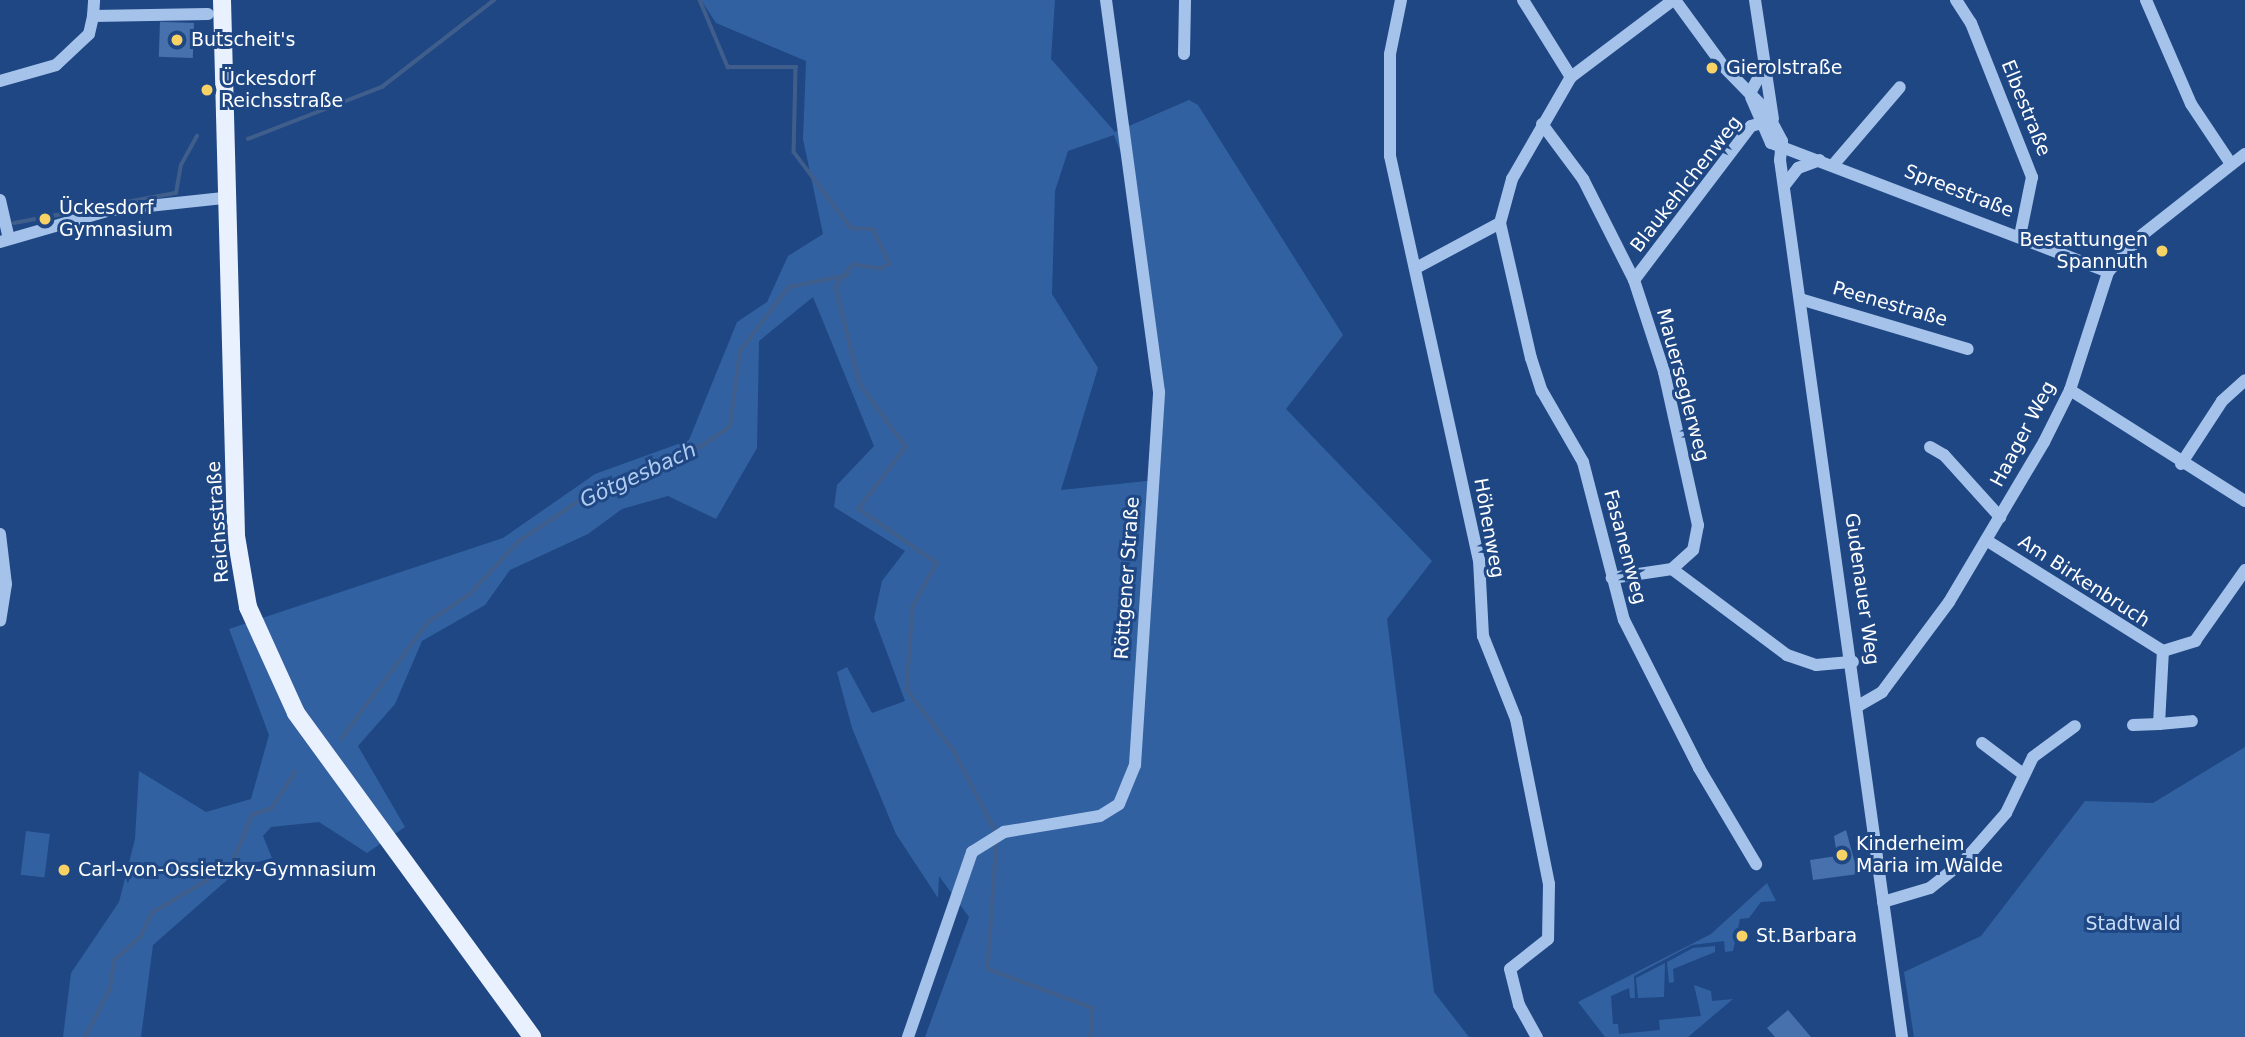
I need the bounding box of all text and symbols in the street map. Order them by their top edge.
place label: Butscheit's [191,29,295,51]
marker: Butscheit's [169,32,185,48]
place label: Gierolstraße [1726,57,1842,79]
street label: Elbestraße [1996,57,2056,159]
marker: Gierolstraße [1704,60,1720,76]
place label: Ückesdorf Reichsstraße [221,68,343,112]
marker: Ückesdorf Reichsstraße [199,82,215,98]
street label: Blaukehlchenweg [1626,111,1746,257]
street label: Spreestraße [1901,160,2017,222]
place label: Ückesdorf Gymnasium [59,197,173,241]
marker: Ückesdorf Gymnasium [37,211,53,227]
place label: Bestattungen Spannuth [2020,229,2148,273]
marker: Bestattungen Spannuth [2154,243,2170,259]
street label: Peenestraße [1830,277,1950,331]
street label: Mauerseglerweg [1652,306,1714,464]
street label: Haager Weg [1986,377,2060,491]
water label: Götgesbach [576,437,700,513]
street label: Reichsstraße [202,460,234,584]
street label: Höhenweg [1469,476,1509,580]
street label: Fasanenweg [1599,487,1651,607]
street label: Röttgener Straße [1110,496,1144,660]
street label: Gudenauer Weg [1840,512,1884,666]
street label: Am Birkenbruch [2014,530,2154,632]
place label: Kinderheim Maria im Walde [1856,833,2003,877]
marker: Kinderheim Maria im Walde [1834,847,1850,863]
place label: Carl-von-Ossietzky-Gymnasium [78,859,376,881]
marker: Carl-von-Ossietzky-Gymnasium [56,862,72,878]
park label: Stadtwald [2085,913,2181,935]
place label: St.Barbara [1756,925,1857,947]
marker: St.Barbara [1734,928,1750,944]

